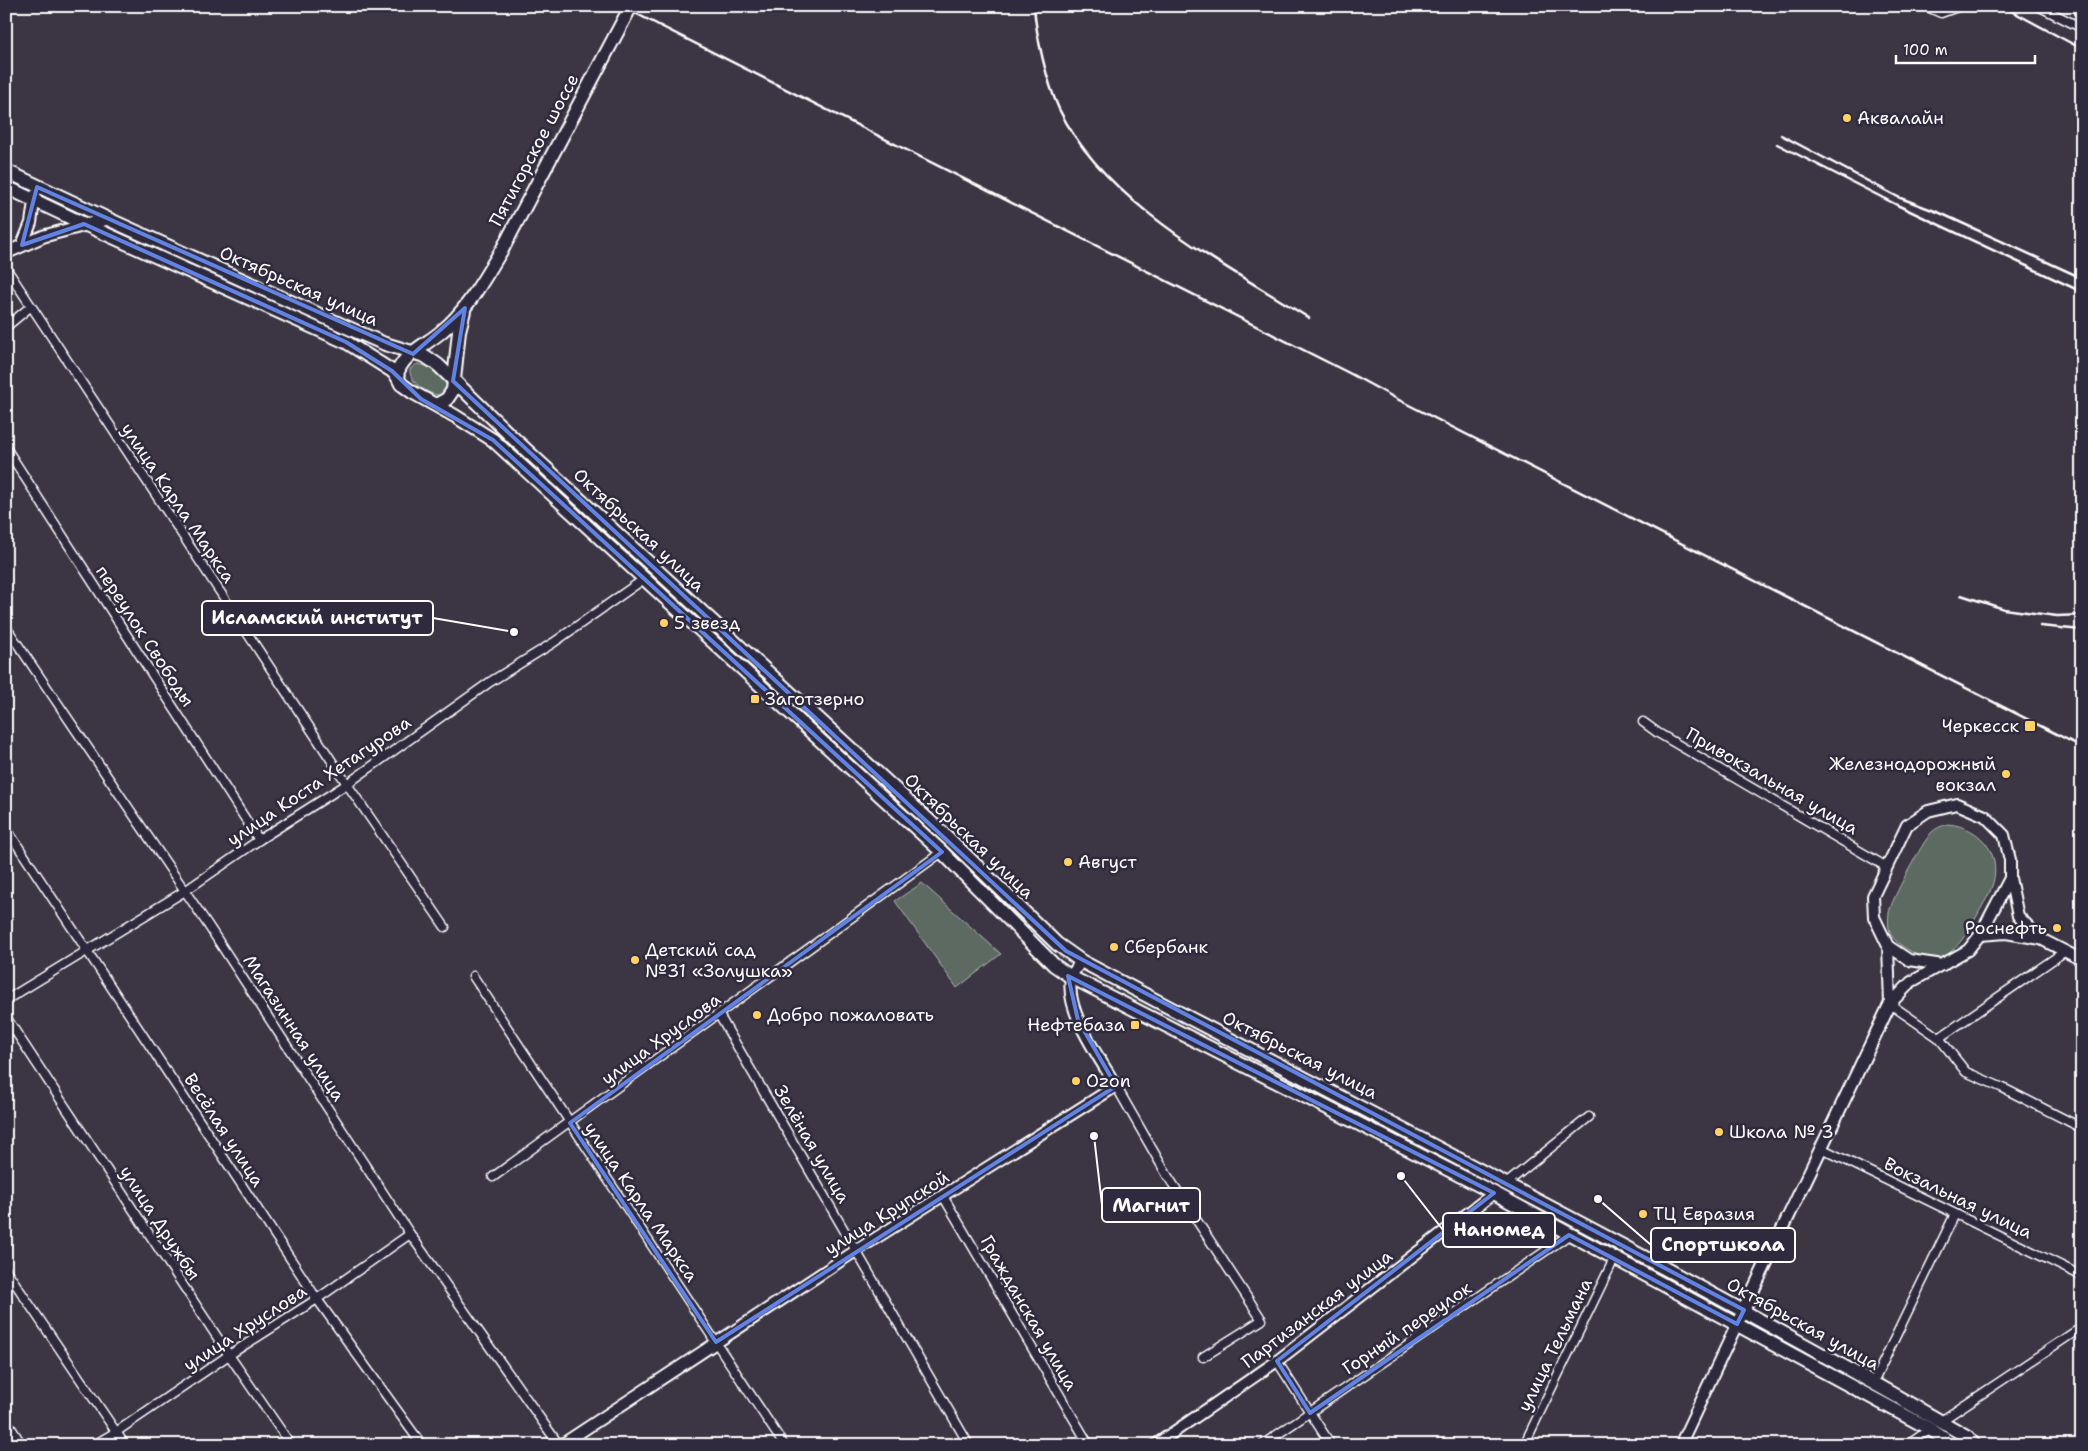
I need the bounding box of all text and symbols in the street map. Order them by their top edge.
scale bar [1896,32,2034,64]
text: 100 m [1903,40,1948,60]
street label: Пятигорское шоссе [484,69,584,231]
place label: Аквалайн [1857,106,1944,130]
marker: Аквалайн [1841,112,1853,124]
street label: Октябрьская улица [216,240,382,332]
street label: улица Карла Маркса [115,418,241,588]
street label: Октябрьская улица [568,463,710,597]
street label: переулок Свободы [90,561,200,711]
callout: Исламский институт [202,601,433,635]
text: Исламский институт [211,605,423,630]
place label: 5 звезд [674,611,741,635]
marker: 5 звезд [658,617,670,629]
place label: Заготзерно [765,687,864,711]
marker: Заготзерно [749,693,761,705]
street label: улица Коста Хетагурова [222,710,416,852]
place label: Черкесск [1942,714,2019,738]
marker: Черкесск [2023,719,2037,733]
street label: Привокзальная улица [1681,722,1863,840]
place label: Железнодорожный вокзал [1829,752,1996,797]
street label: Октябрьская улица [899,768,1039,904]
marker: Железнодорожный вокзал [2000,768,2012,780]
place label: Август [1078,850,1138,874]
marker: Август [1062,856,1074,868]
place label: Роснефть [1965,916,2047,940]
marker: Роснефть [2051,922,2063,934]
place label: Сбербанк [1124,935,1208,959]
place label: Детский сад №31 «Золушка» [645,938,793,983]
marker: Сбербанк [1108,941,1120,953]
street label: Магазинная улица [238,950,350,1106]
marker: Детский сад №31 «Золушка» [629,954,641,966]
street label: улица Хруслова [596,987,726,1091]
place label: Добро пожаловать [767,1003,934,1027]
street label: Октябрьская улица [1218,1005,1382,1105]
marker: Добро пожаловать [751,1009,763,1021]
place label: Нефтебаза [1027,1013,1125,1037]
marker: Нефтебаза [1129,1019,1141,1031]
street label: Весёлая улица [178,1069,270,1191]
place label: Ozon [1086,1069,1131,1093]
marker: Ozon [1070,1075,1082,1087]
street label: Зелёная улица [768,1080,856,1208]
street label: улица Карла Маркса [578,1117,704,1287]
place label: Школа № 3 [1729,1120,1834,1144]
marker: Школа № 3 [1713,1126,1725,1138]
street label: Вокзальная улица [1880,1152,2036,1244]
street label: улица Дружбы [114,1161,206,1285]
street label: улица Крупской [820,1165,954,1261]
callout: Магнит [1102,1188,1200,1222]
text: Магнит [1112,1193,1190,1218]
place label: ТЦ Евразия [1653,1202,1755,1226]
marker: ТЦ Евразия [1637,1208,1649,1220]
callout: Наномед [1443,1213,1555,1247]
text: Наномед [1453,1217,1545,1242]
callout: Спортшкола [1651,1228,1795,1262]
street label: Гражданская улица [975,1231,1083,1395]
text: Спортшкола [1661,1232,1785,1257]
street label: Партизанская улица [1237,1244,1397,1374]
street label: Октябрьская улица [1722,1272,1884,1376]
street label: улица Тельмана [1512,1274,1598,1416]
street label: Горный переулок [1338,1276,1477,1380]
street label: улица Хруслова [179,1279,311,1377]

